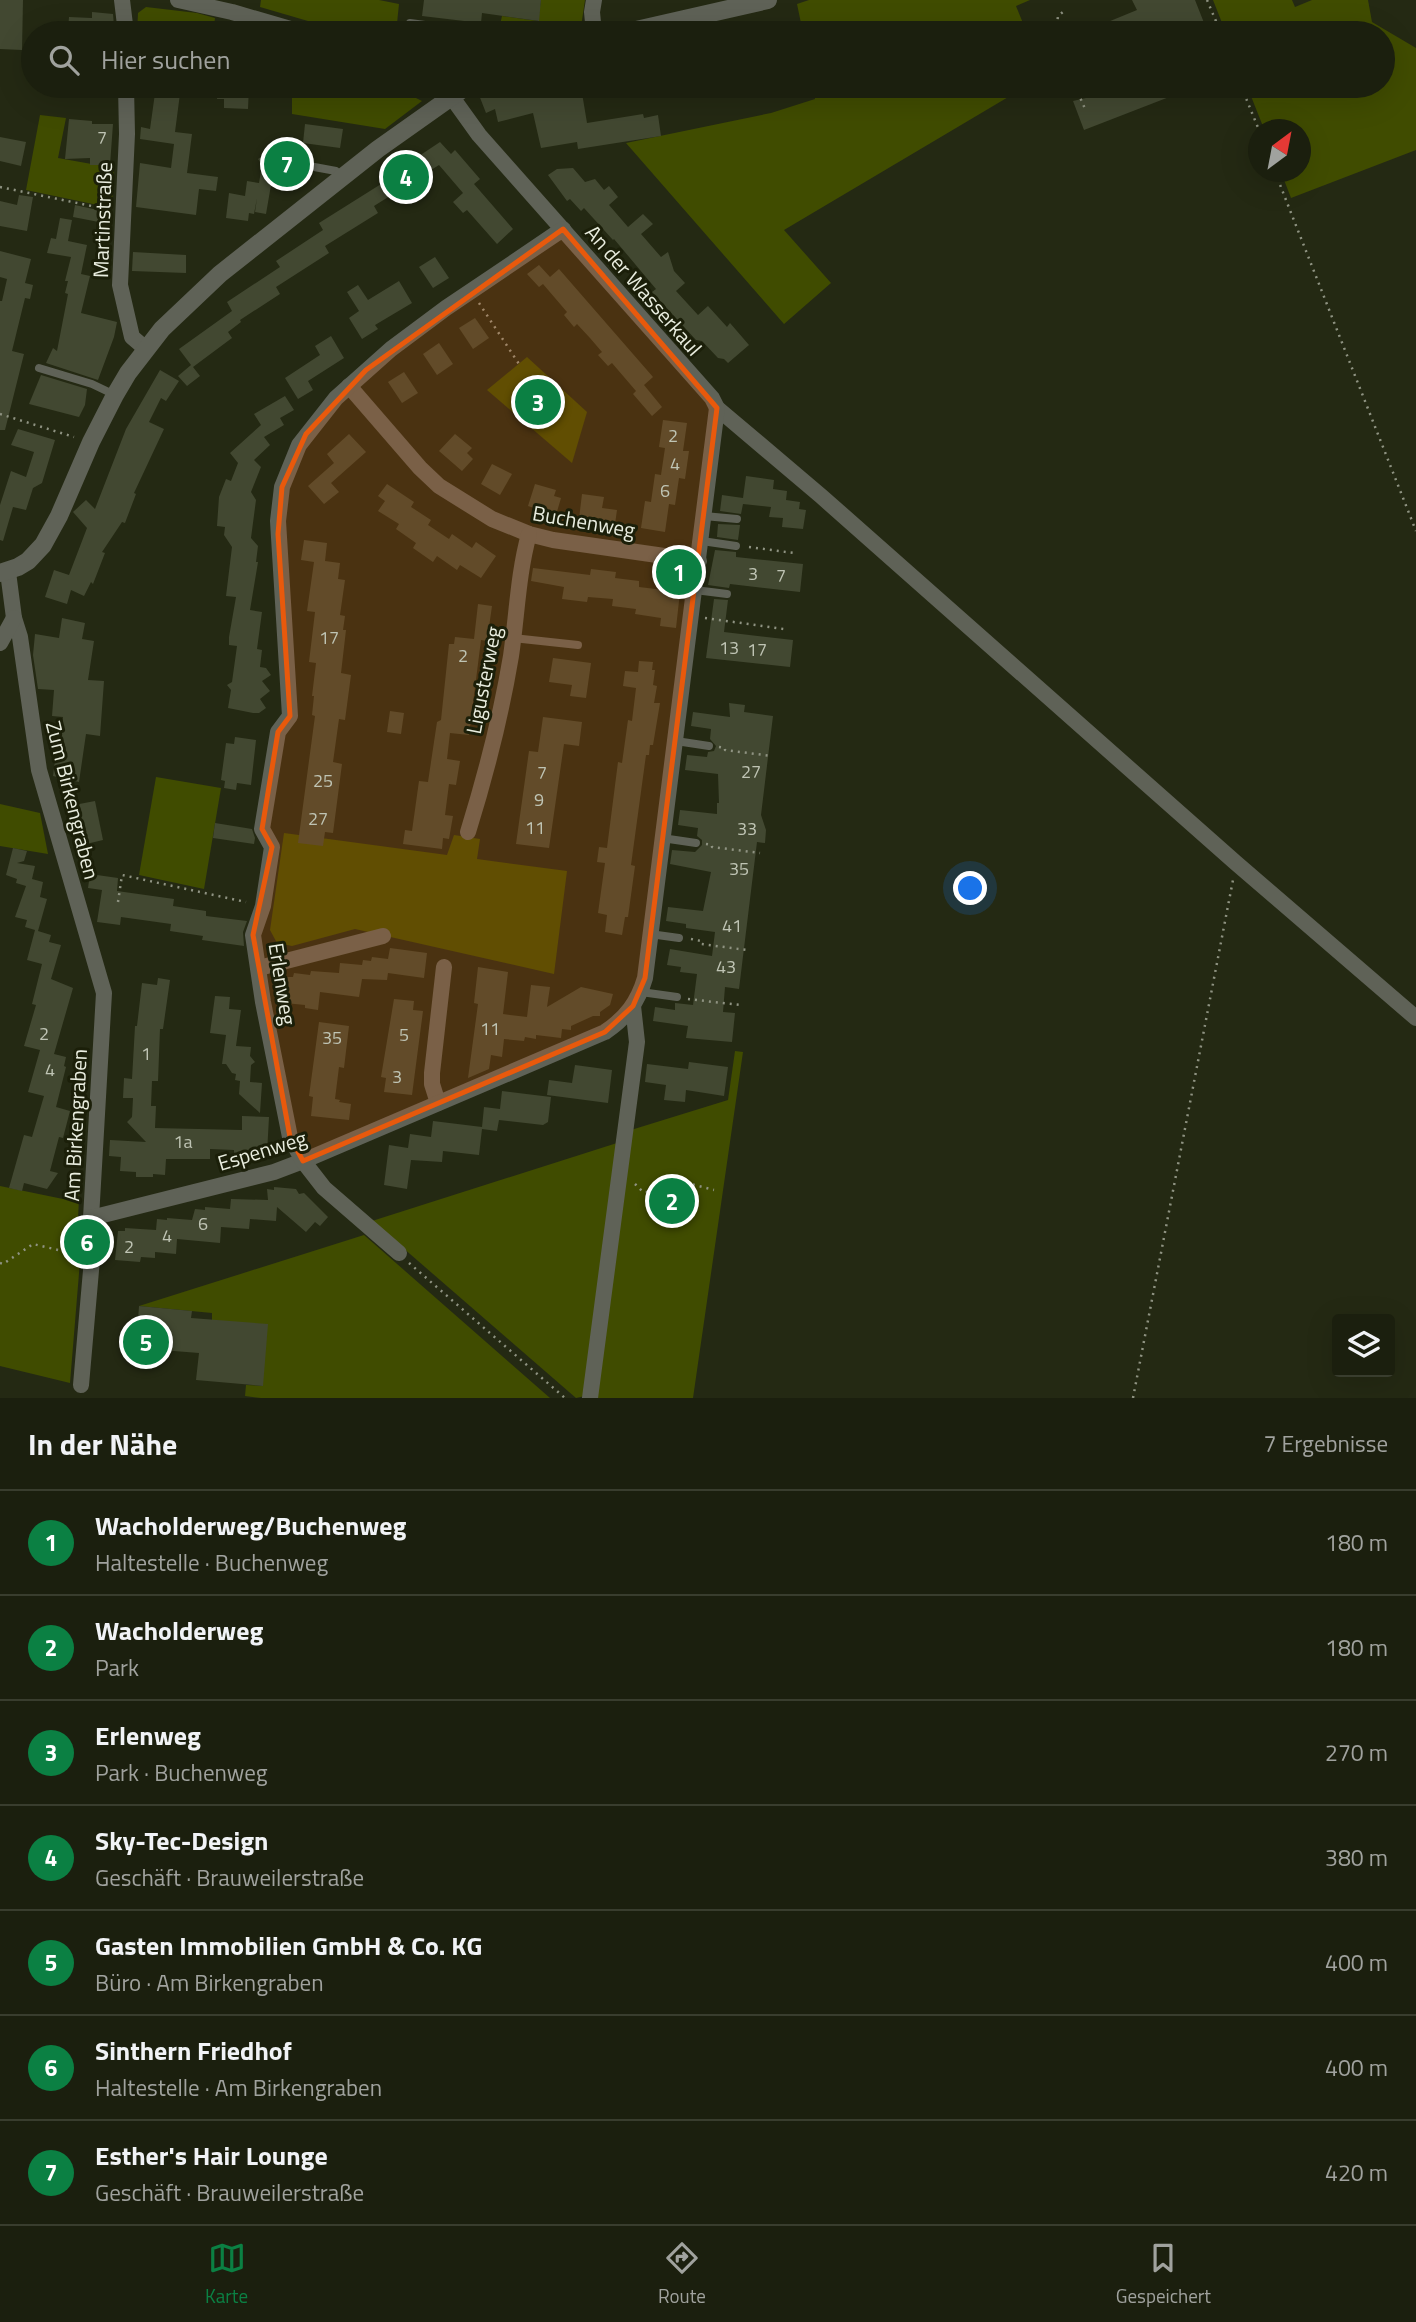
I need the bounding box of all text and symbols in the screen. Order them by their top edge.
search box [21,21,1395,98]
text: Hier suchen [101,40,230,79]
icon: search [45,41,83,79]
north arrow [1248,119,1311,182]
house number: 7 [97,124,107,151]
pin: 7 [264,138,310,190]
pin: 4 [383,151,429,203]
street label: Martinstraße [84,161,120,279]
street label: An der Wasserkaul [578,217,710,363]
pin: 3 [515,376,561,428]
house number: 2 [668,422,678,449]
house number: 4 [670,450,680,477]
house number: 6 [660,477,670,504]
street label: Buchenweg [530,496,638,546]
pin: 1 [656,546,702,598]
house number: 3 [748,560,758,587]
house number: 7 [776,562,786,589]
street label: Ligusterweg [457,623,509,737]
house number: 17 [319,624,339,651]
house number: 13 [719,634,739,661]
house number: 17 [747,636,767,663]
house number: 2 [458,642,468,669]
street label: Zum Birkengraben [38,717,108,883]
house number: 27 [741,758,761,785]
house number: 7 [537,759,547,786]
house number: 25 [313,767,333,794]
house number: 9 [534,786,544,813]
house number: 27 [308,805,328,832]
house number: 11 [525,814,545,841]
house number: 33 [737,815,757,842]
house number: 35 [729,855,749,882]
your location [953,871,987,905]
house number: 41 [722,912,742,939]
street label: Erlenweg [261,941,305,1028]
house number: 43 [716,953,736,980]
house number: 11 [480,1015,500,1042]
house number: 2 [39,1020,49,1047]
house number: 5 [399,1021,409,1048]
house number: 35 [322,1024,342,1051]
house number: 1 [141,1040,151,1067]
street label: Am Birkengraben [55,1048,95,1202]
house number: 4 [45,1056,55,1083]
house number: 3 [392,1063,402,1090]
street label: Espenweg [214,1121,311,1179]
house number: 1a [173,1128,193,1155]
pin: 2 [649,1175,695,1227]
house number: 6 [198,1210,208,1237]
pin: 6 [64,1216,110,1268]
house number: 4 [162,1222,172,1249]
house number: 2 [124,1233,134,1260]
map controls [1332,1314,1395,1377]
button: layers [1332,1314,1395,1377]
pin: 5 [123,1316,169,1368]
text: In der Nähe [28,1421,177,1467]
text: 7 Ergebnisse [1264,1426,1388,1461]
text: Wacholderweg/Buchenweg [95,1506,406,1545]
text: 1 [45,1525,57,1560]
text: 180 m [1325,1525,1388,1560]
text: Haltestelle · Buchenweg [95,1545,328,1580]
text: Wacholderweg [95,1611,263,1650]
text: 2 [45,1630,57,1665]
text: 180 m [1325,1630,1388,1665]
text: Park [95,1650,139,1685]
text: Erlenweg [95,1716,201,1755]
text: 3 [45,1735,57,1770]
text: 270 m [1325,1735,1388,1770]
text: Park · Buchenweg [95,1755,268,1790]
text: Sky-Tec-Design [95,1821,268,1860]
text: 4 [45,1840,57,1875]
text: 380 m [1325,1840,1388,1875]
text: Geschäft · Brauweilerstraße [95,1860,364,1895]
text: Gasten Immobilien GmbH & Co. KG [95,1926,482,1965]
text: 5 [45,1945,57,1980]
text: 400 m [1325,1945,1388,1980]
text: Büro · Am Birkengraben [95,1965,324,2000]
text: Sinthern Friedhof [95,2031,292,2070]
text: 6 [45,2050,57,2085]
text: 400 m [1325,2050,1388,2085]
text: Haltestelle · Am Birkengraben [95,2070,382,2105]
text: Esther's Hair Lounge [95,2136,328,2175]
text: 7 [45,2155,57,2190]
text: 420 m [1325,2155,1388,2190]
text: Geschäft · Brauweilerstraße [95,2175,364,2210]
tab: Karte [205,2239,248,2310]
tab: Route [658,2239,706,2310]
tab: Gespeichert [1116,2239,1211,2310]

